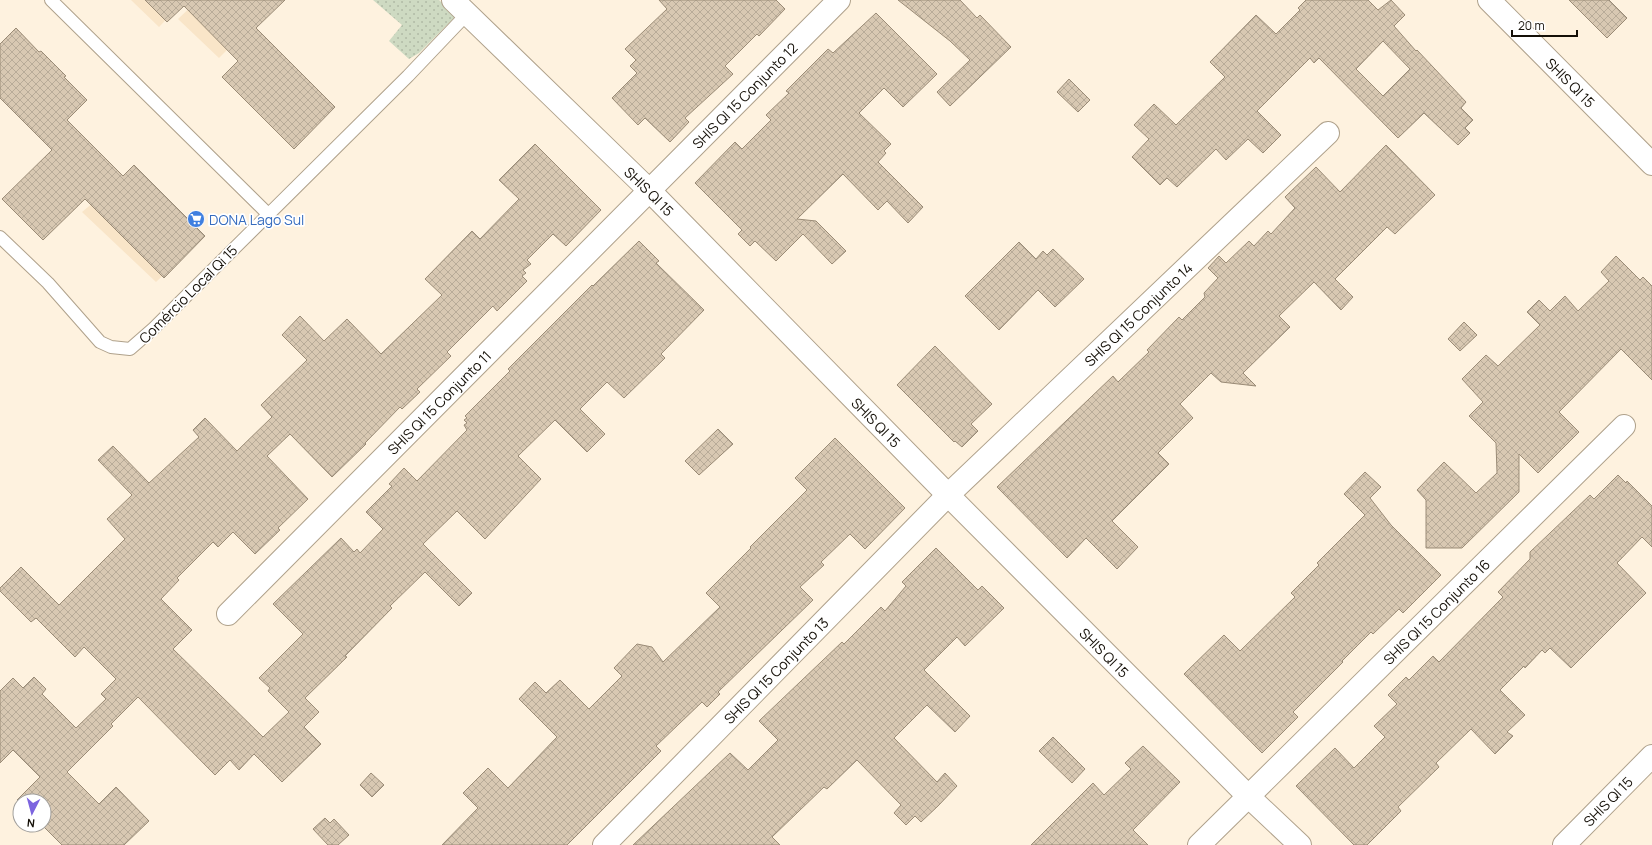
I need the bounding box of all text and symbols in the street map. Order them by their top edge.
scale bar [1512,12,1577,38]
text: 20 m [1518,17,1545,34]
street label: SHIS QI 15 Conjunto 12 [687,38,801,152]
street label: SHIS QI 15 [1542,53,1600,111]
street label: SHIS QI 15 [621,162,678,220]
supermarket icon: DONA Lago Sul [186,209,206,229]
place label: DONA Lago Sul [209,210,304,229]
street label: Comércio Local Qi 15 [135,241,241,347]
street label: SHIS QI 15 Conjunto 14 [1080,258,1196,370]
street label: SHIS QI 15 Conjunto 11 [383,346,495,458]
street label: SHIS QI 15 [848,393,905,451]
street label: SHIS QI 15 Conjunto 16 [1379,554,1494,668]
street label: SHIS QI 15 Conjunto 13 [719,613,832,728]
street label: SHIS QI 15 [1076,623,1134,681]
street label: SHIS QI 15 [1579,772,1636,830]
north arrow [12,793,52,833]
text: N [26,816,36,831]

